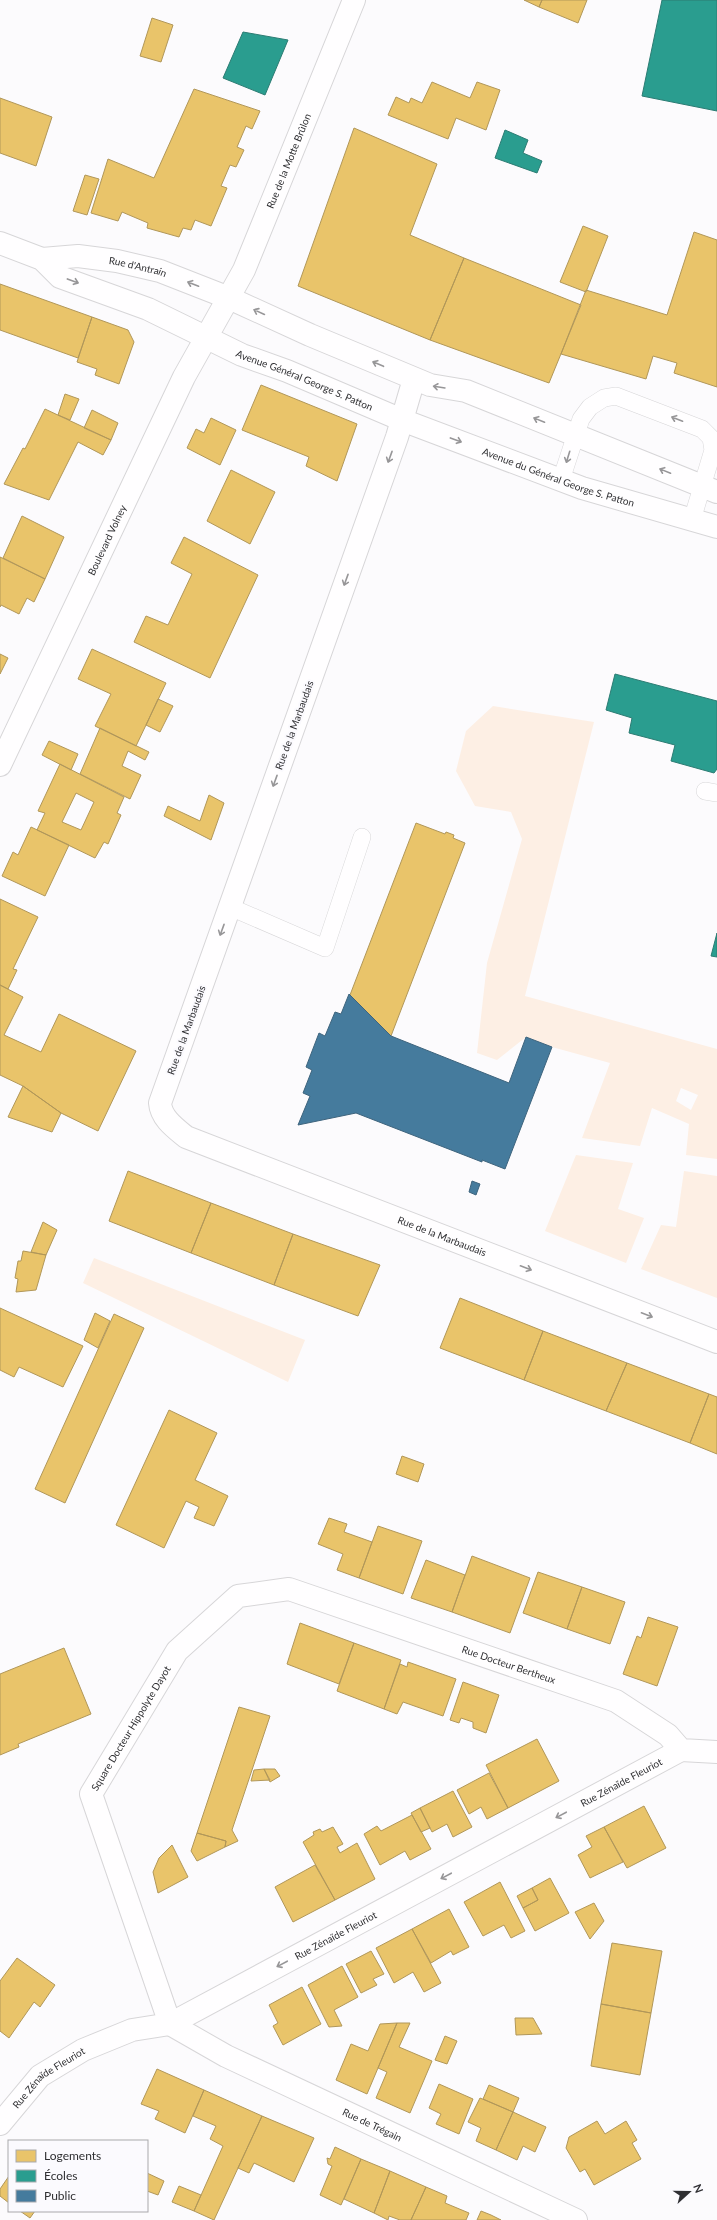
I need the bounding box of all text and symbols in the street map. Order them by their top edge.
street label: Rue de la Motte Brûlon [264,112,313,210]
street label: Rue d'Antrain [108,254,169,279]
one-way arrow [66,278,78,286]
one-way arrow [187,279,199,287]
one-way arrow [253,308,265,315]
street label: Avenue Général George S. Patton [234,347,375,413]
one-way arrow [373,359,385,367]
one-way arrow [433,383,446,391]
one-way arrow [533,415,545,423]
one-way arrow [671,415,683,423]
one-way arrow [450,437,462,445]
street label: Avenue du Général George S. Patton [481,445,636,509]
one-way arrow [564,450,571,463]
one-way arrow [385,451,393,463]
one-way arrow [660,467,672,475]
street label: Boulevard Volney [85,502,129,577]
one-way arrow [342,573,349,586]
street label: Rue de la Marbaudais [272,679,316,771]
one-way arrow [270,775,278,787]
one-way arrow [217,924,225,936]
street label: Rue de la Marbaudais [164,984,208,1076]
street label: Rue de la Marbaudais [396,1213,488,1258]
one-way arrow [519,1265,531,1273]
one-way arrow [641,1311,653,1319]
street label: Rue Docteur Bertheux [460,1643,557,1686]
street label: Square Docteur Hippolyte Dayot [88,1663,173,1793]
street label: Rue Zénaïde Fleuriot [578,1755,664,1809]
one-way arrow [555,1811,567,1819]
one-way arrow [440,1873,452,1880]
street label: Rue Zénaïde Fleuriot [293,1908,379,1962]
one-way arrow [276,1961,288,1968]
street label: Rue Zénaïde Fleuriot [10,2044,87,2111]
street label: Rue de Trégain [341,2105,404,2144]
legend [8,2140,148,2212]
text: Logements [44,2148,101,2163]
text: Écoles [44,2168,77,2183]
north arrow [669,2172,709,2212]
text: N [691,2182,706,2195]
text: Public [44,2188,76,2203]

